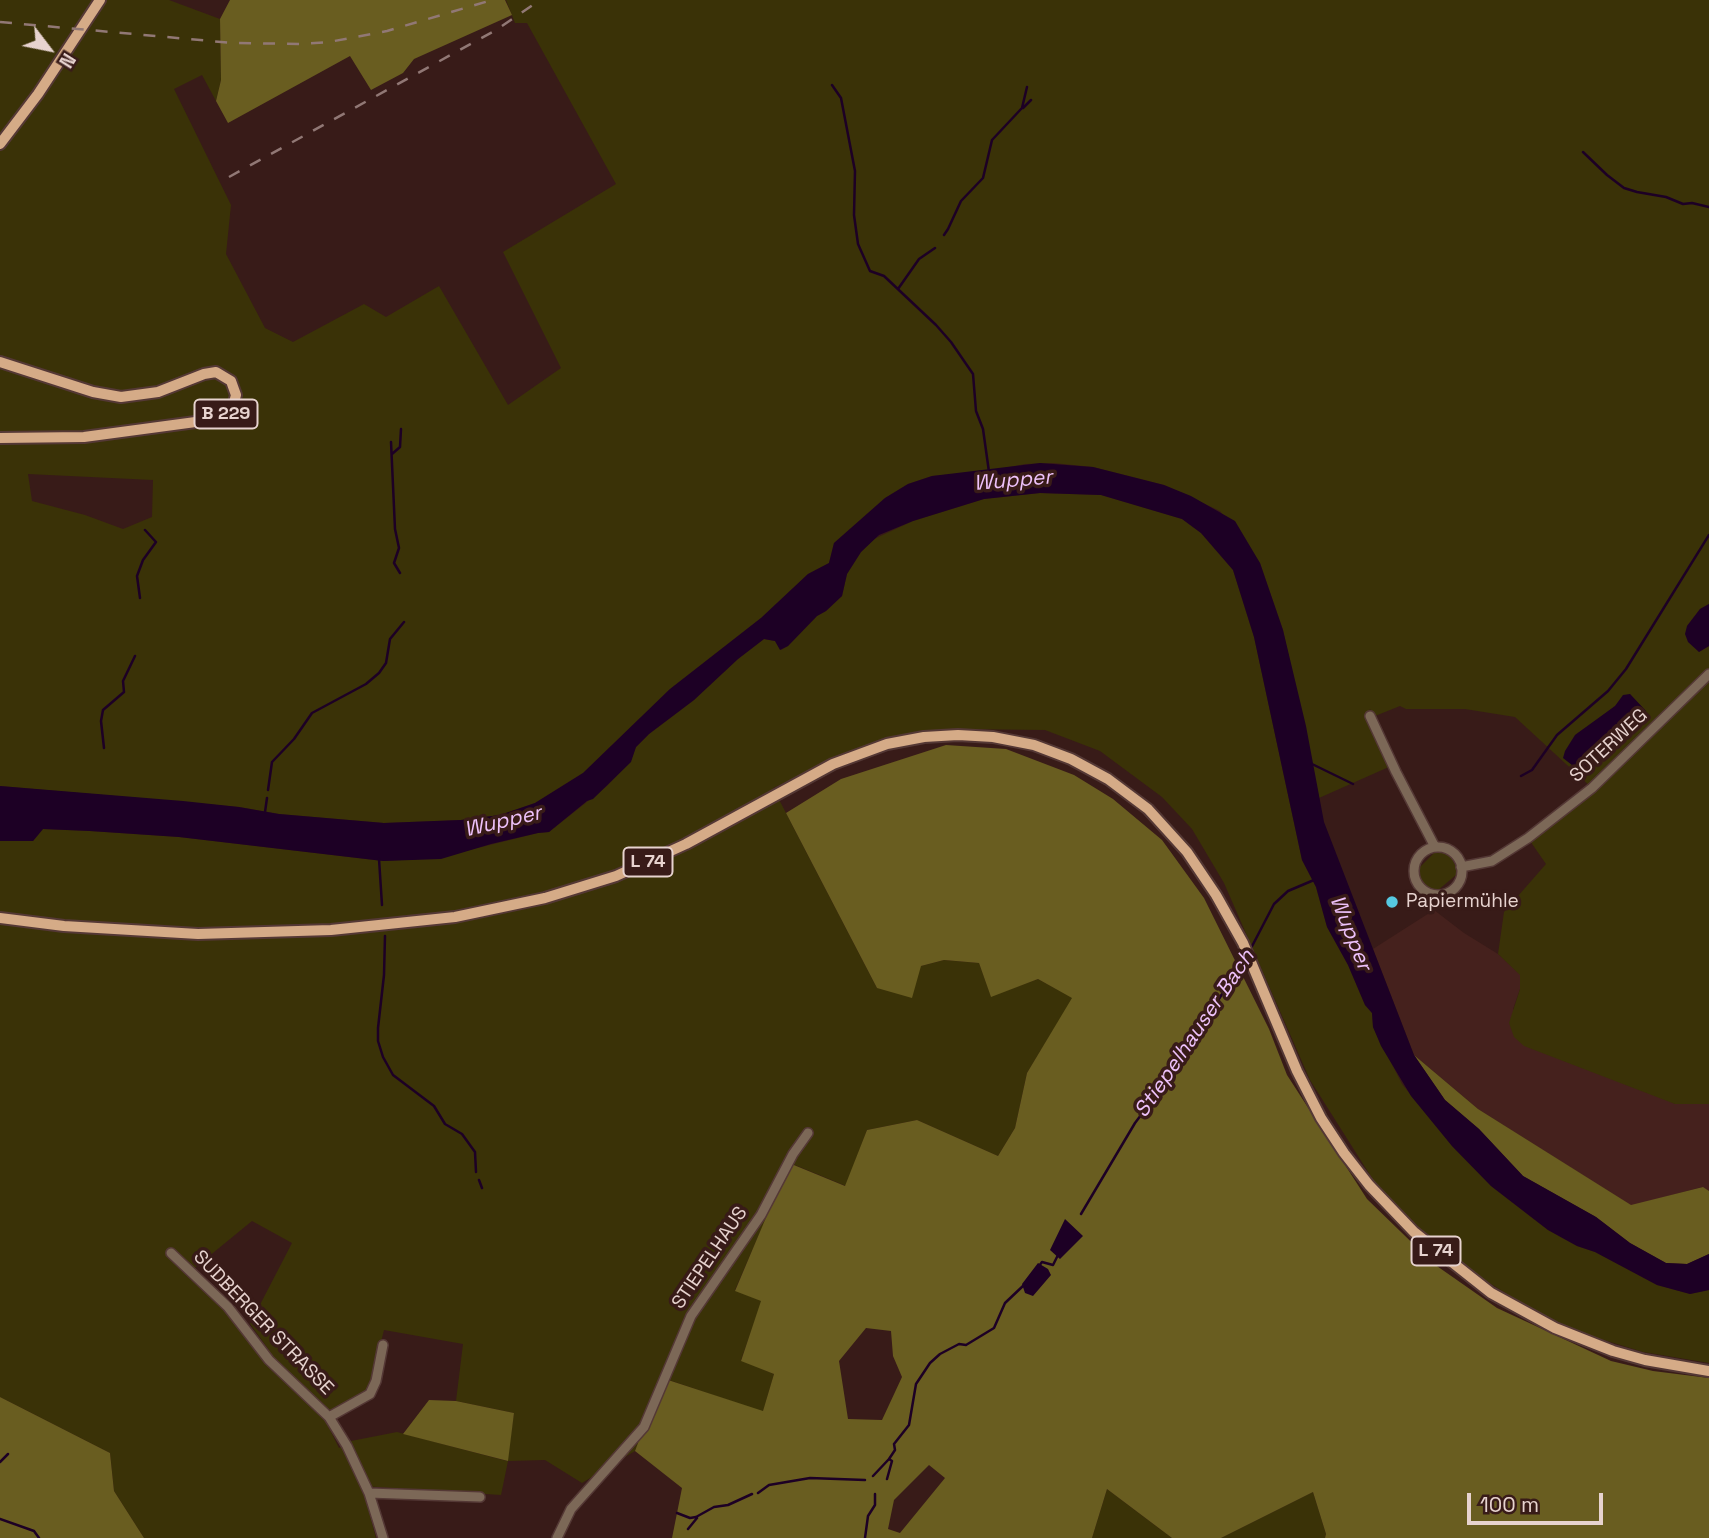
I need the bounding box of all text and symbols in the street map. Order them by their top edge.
north arrow [14,14,84,84]
text: N [53,48,81,72]
road number: B 229 [194,400,258,428]
water label: Wupper [973,465,1053,497]
street label: SOTERWEG [1566,704,1652,788]
water label: Wupper [462,801,544,843]
road number: L 74 [624,848,672,876]
place label: Papiermühle [1406,891,1519,913]
water label: Wupper [1324,892,1376,974]
marker: Papiermühle [1384,894,1400,910]
water label: Stiepelhauser Bach [1130,945,1260,1123]
street label: STIEPELHAUS [667,1202,753,1314]
road number: L 74 [1412,1236,1460,1266]
street label: SUDBERGER STRASSE [188,1246,338,1400]
scale bar [1471,1478,1608,1522]
text: 100 m [1480,1491,1539,1518]

